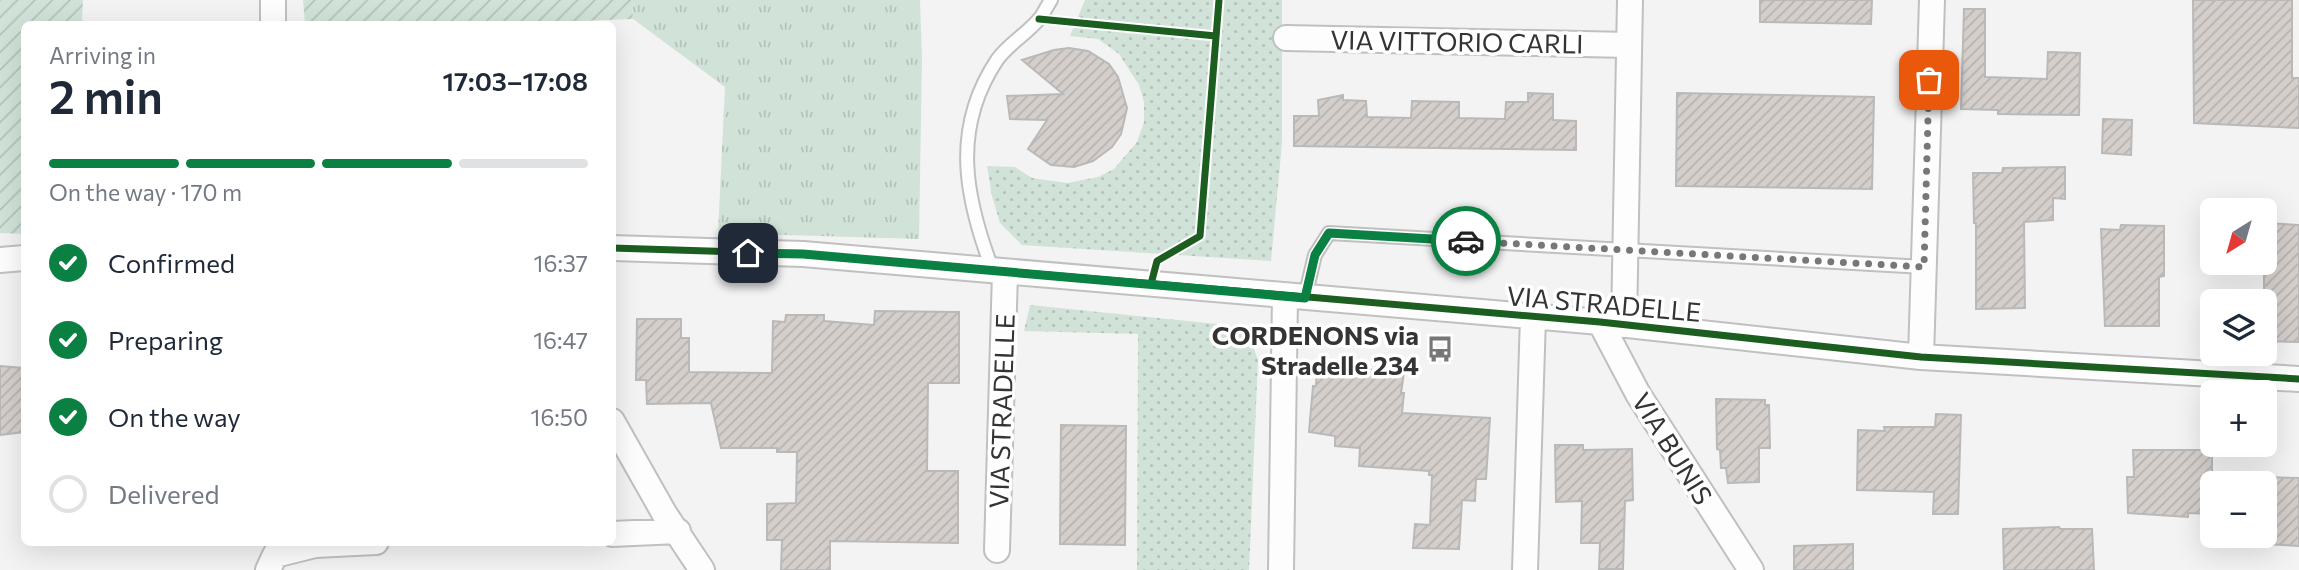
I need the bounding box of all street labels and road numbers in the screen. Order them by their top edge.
street label: VIA VITTORIO CARLI [1330,23,1584,59]
street label: VIA STRADELLE [1506,279,1702,327]
street label: VIA STRADELLE [982,313,1020,509]
street label: VIA BUNIS [1626,386,1720,510]

